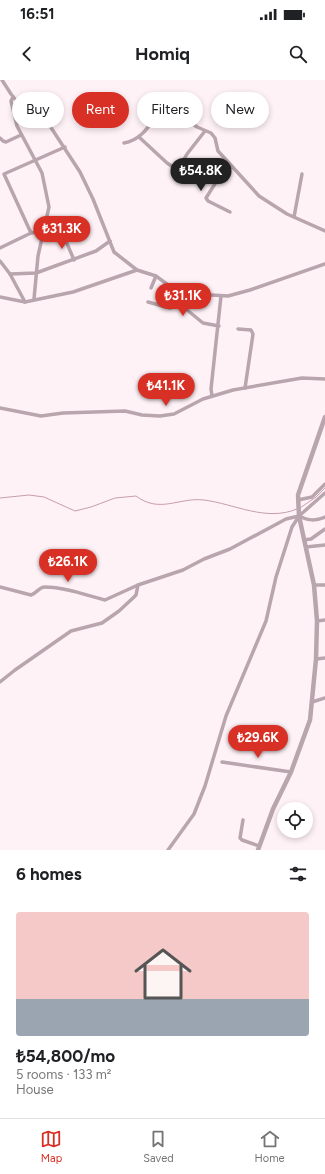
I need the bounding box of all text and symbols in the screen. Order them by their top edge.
text: 16:51 [20,5,55,23]
icon: back [16,43,38,65]
text: Homiq [135,43,190,65]
icon: search [287,43,309,65]
chip: Buy [12,92,64,128]
chip: Rent [72,92,129,128]
chip: Filters [137,92,203,128]
chip: New [211,92,269,128]
pin: ₺54.8K [168,158,234,192]
text: ₺54.8K [179,163,223,178]
pin: ₺31.3K [29,216,95,250]
text: ₺31.3K [42,221,82,236]
pin: ₺31.1K [150,283,216,317]
text: ₺31.1K [164,288,202,303]
pin: ₺41.1K [133,373,199,407]
text: ₺41.1K [147,378,185,393]
pin: ₺26.1K [35,549,101,583]
text: ₺26.1K [48,554,88,569]
pin: ₺29.6K [225,725,291,759]
text: ₺29.6K [237,730,279,745]
map controls [277,802,313,838]
button: locate [277,802,313,838]
icon: filters [287,863,309,885]
text: 6 homes [16,864,82,884]
icon: home [127,938,199,1010]
text: ₺54,800/mo [16,1046,115,1066]
text: 5 rooms · 133 m² [16,1067,112,1082]
text: House [16,1082,54,1097]
tab: Map [40,1128,62,1165]
tab: Saved [143,1128,174,1165]
tab: Home [255,1128,285,1165]

